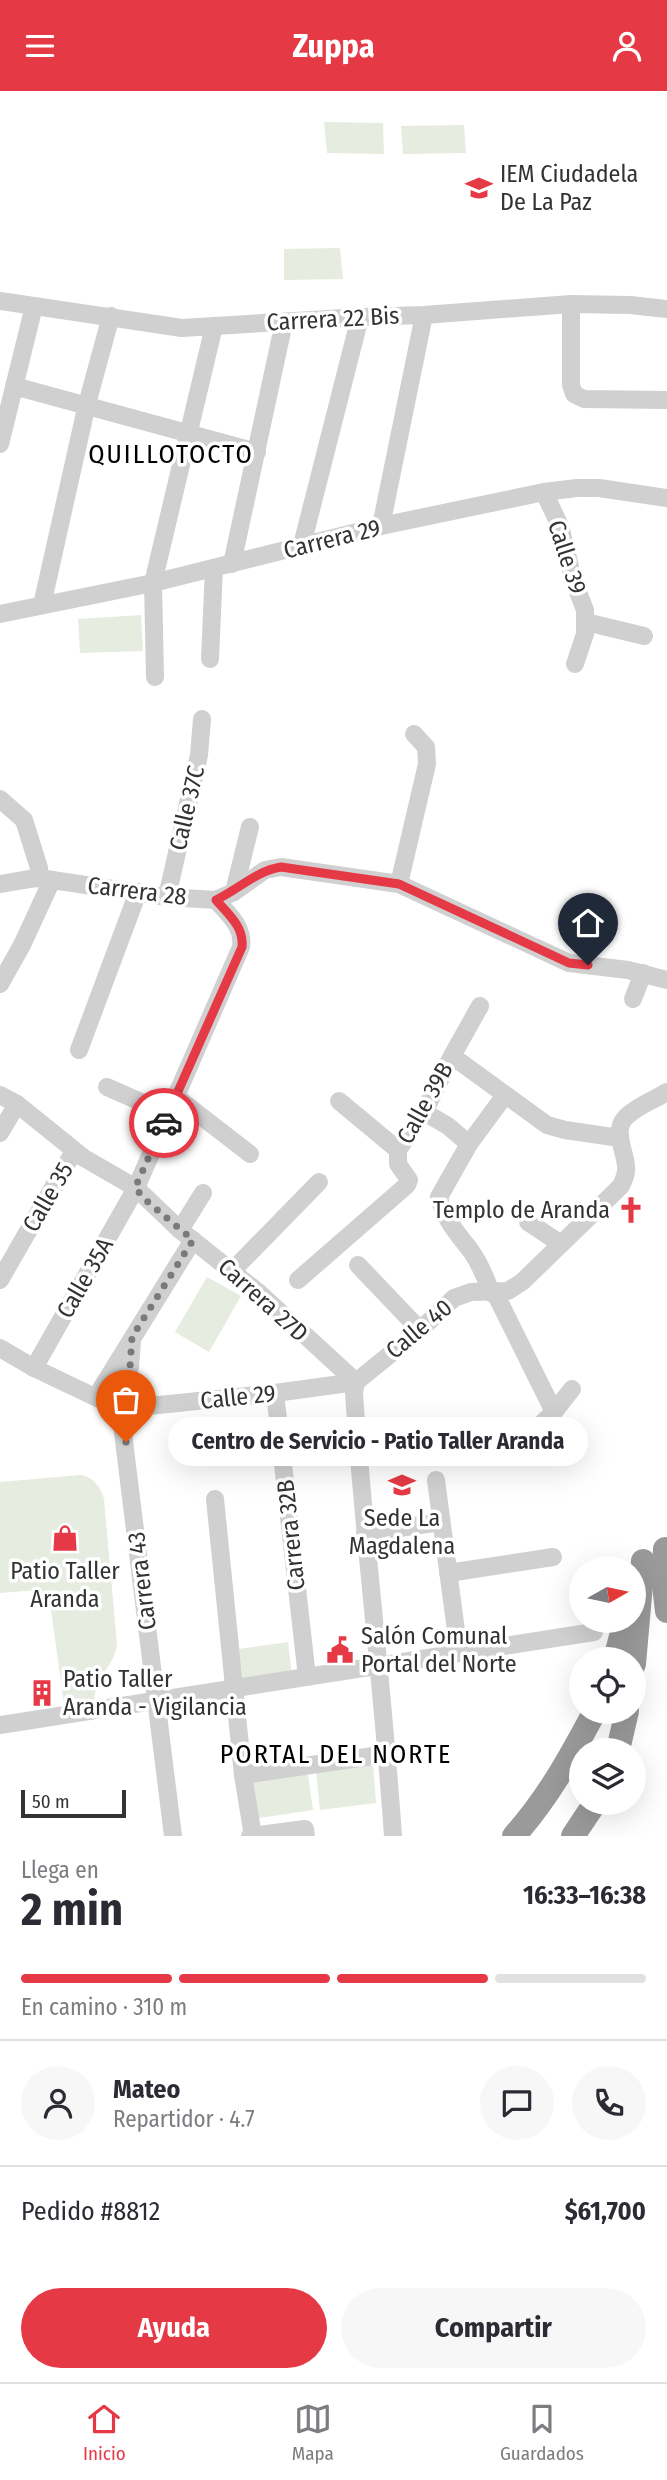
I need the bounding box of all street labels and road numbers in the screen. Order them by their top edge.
street label: Carrera 22 Bis [266,302,400,336]
street label: Carrera 29 [281,513,383,565]
street label: Calle 39 [542,517,592,597]
street label: Calle 37C [164,763,210,853]
street label: Carrera 28 [86,871,188,911]
street label: Calle 39B [391,1057,459,1149]
street label: Calle 35 [17,1157,79,1237]
street label: Calle 35A [51,1233,119,1323]
street label: Carrera 27D [212,1253,314,1347]
street label: Calle 40 [380,1293,458,1365]
street label: Calle 29 [199,1379,277,1415]
street label: Carrera 32B [271,1478,311,1592]
street label: Carrera 43 [122,1530,162,1632]

